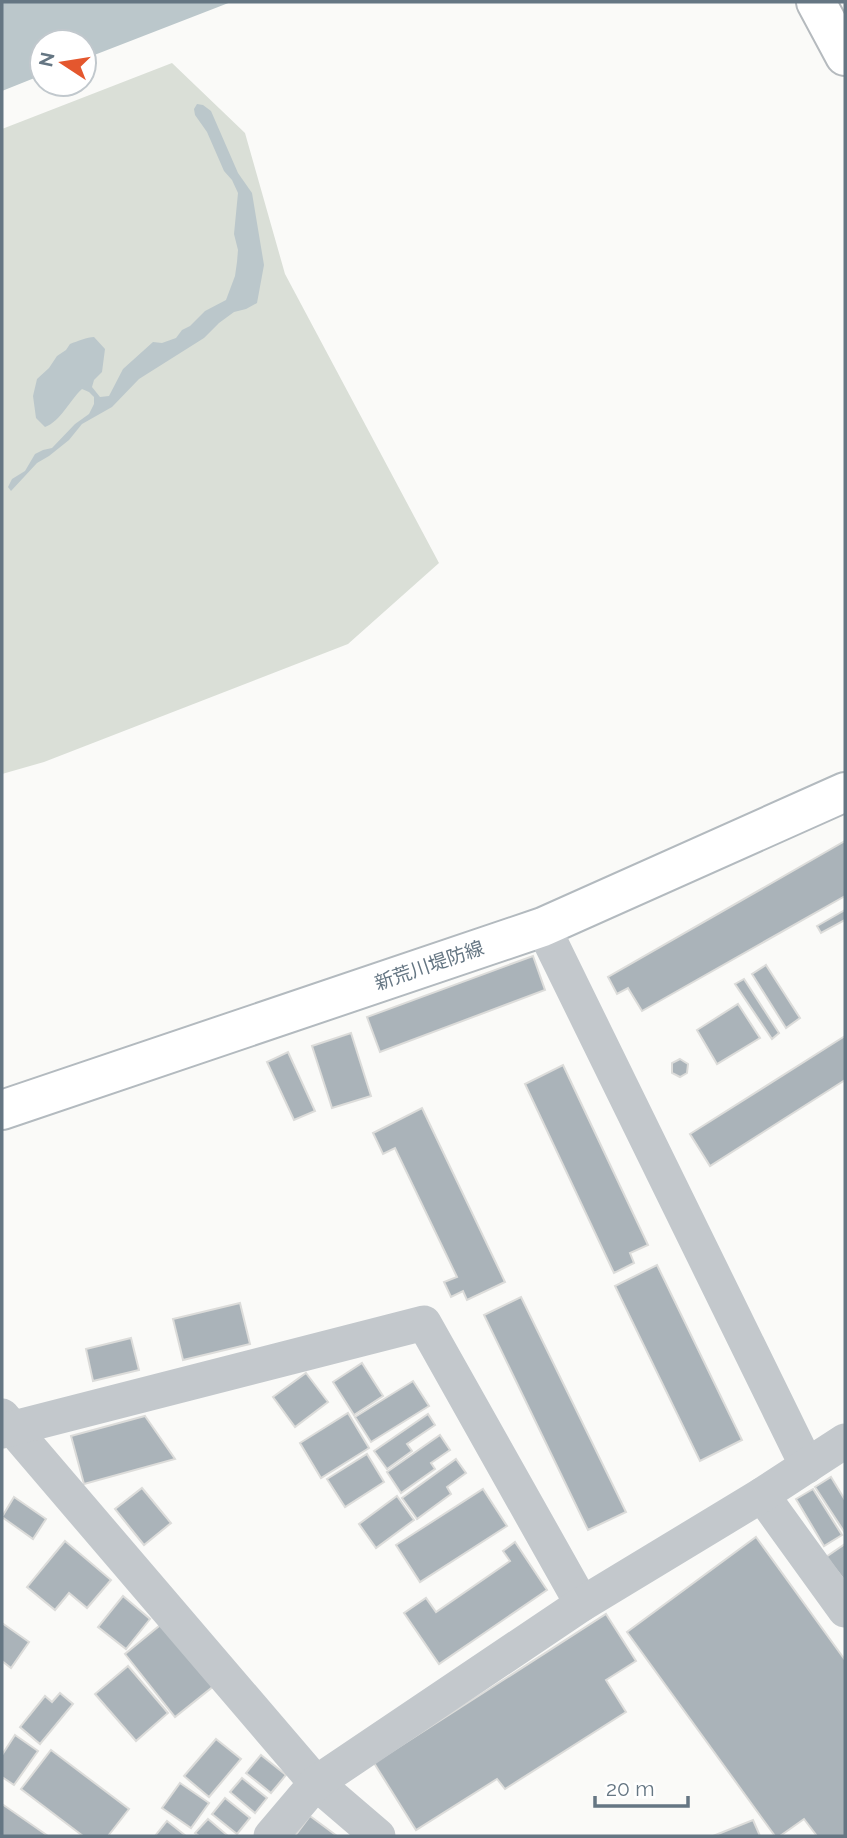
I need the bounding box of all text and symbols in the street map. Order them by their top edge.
north arrow [28,28,98,98]
text: N [34,50,59,69]
street label: 新荒川堤防線 [372,936,486,994]
scale bar [595,1764,688,1808]
text: 20 m [606,1776,654,1801]

